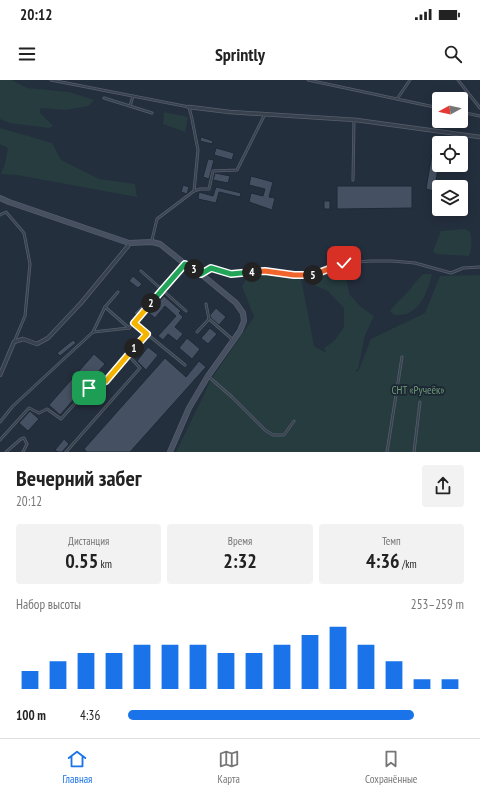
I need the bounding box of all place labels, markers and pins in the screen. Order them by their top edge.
pin [327,246,361,280]
pin: 3 [184,259,204,279]
pin: 4 [242,262,262,282]
pin: 5 [303,265,323,285]
pin: 2 [141,293,161,313]
pin: 1 [124,338,144,358]
pin [72,371,106,405]

